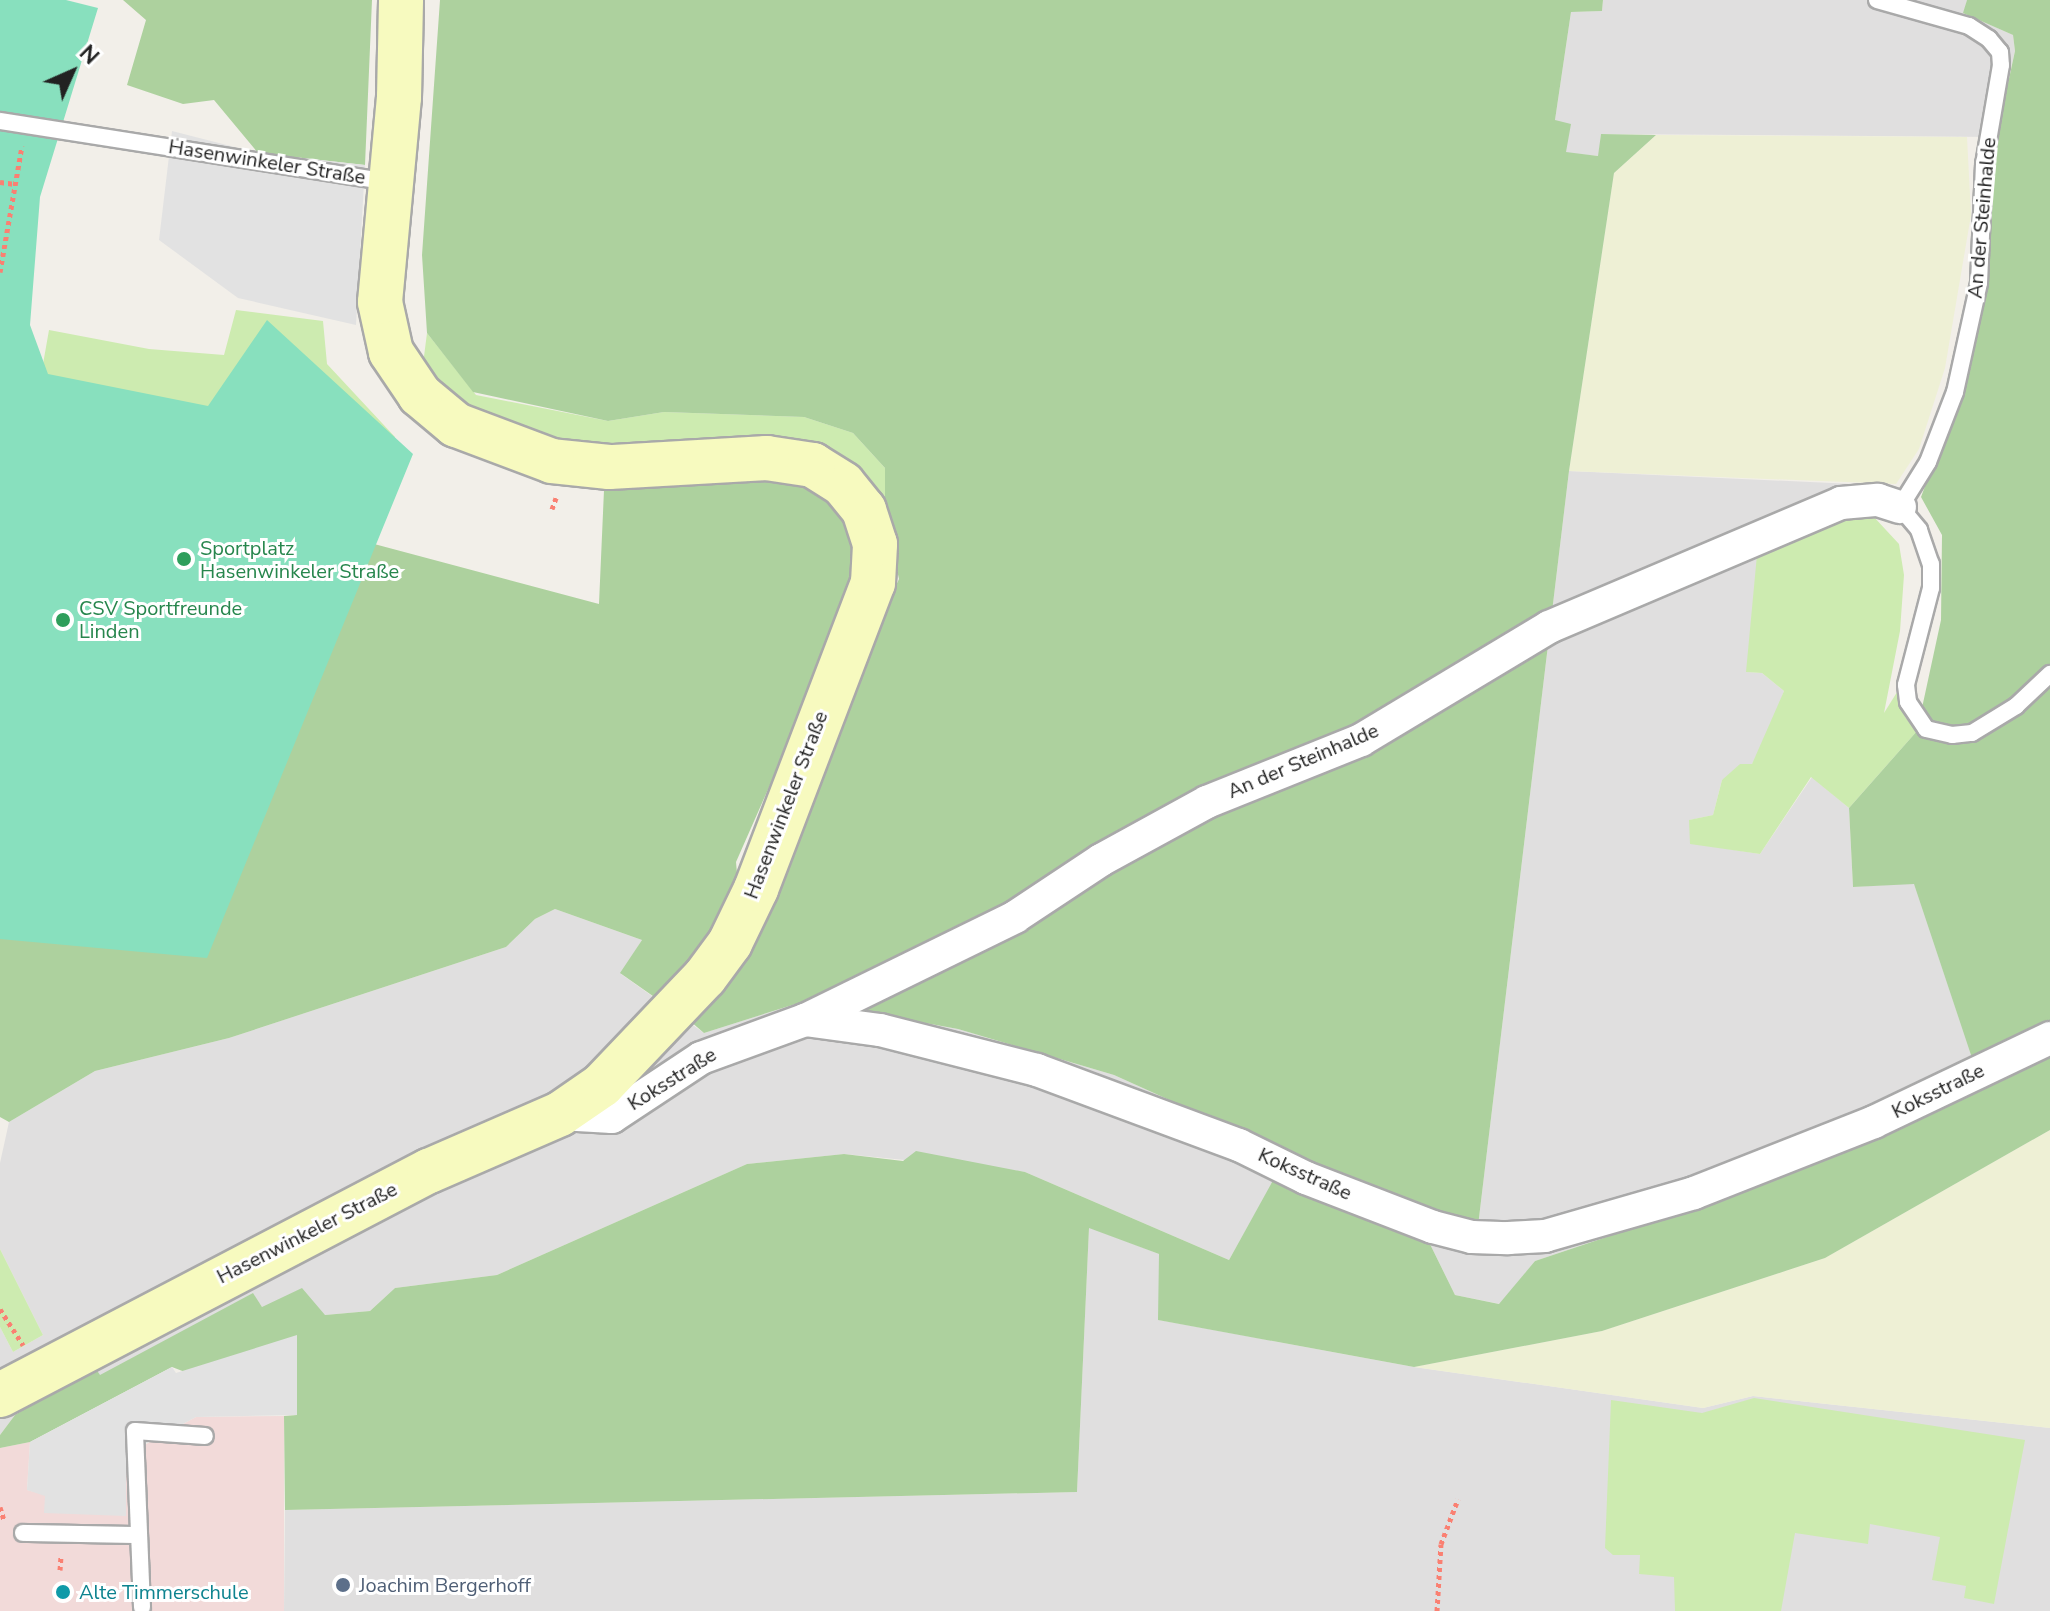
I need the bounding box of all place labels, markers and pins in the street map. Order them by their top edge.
place label: Sportplatz Hasenwinkeler Straße [200,536,399,583]
marker: Sportplatz Hasenwinkeler Straße [175,550,193,568]
place label: CSV Sportfreunde Linden [79,596,242,643]
marker: CSV Sportfreunde Linden [54,611,72,629]
place label: Joachim Bergerhoff [359,1573,531,1597]
marker: Joachim Bergerhoff [334,1576,352,1594]
place label: Alte Timmerschule [79,1580,249,1604]
marker: Alte Timmerschule [54,1583,72,1601]

